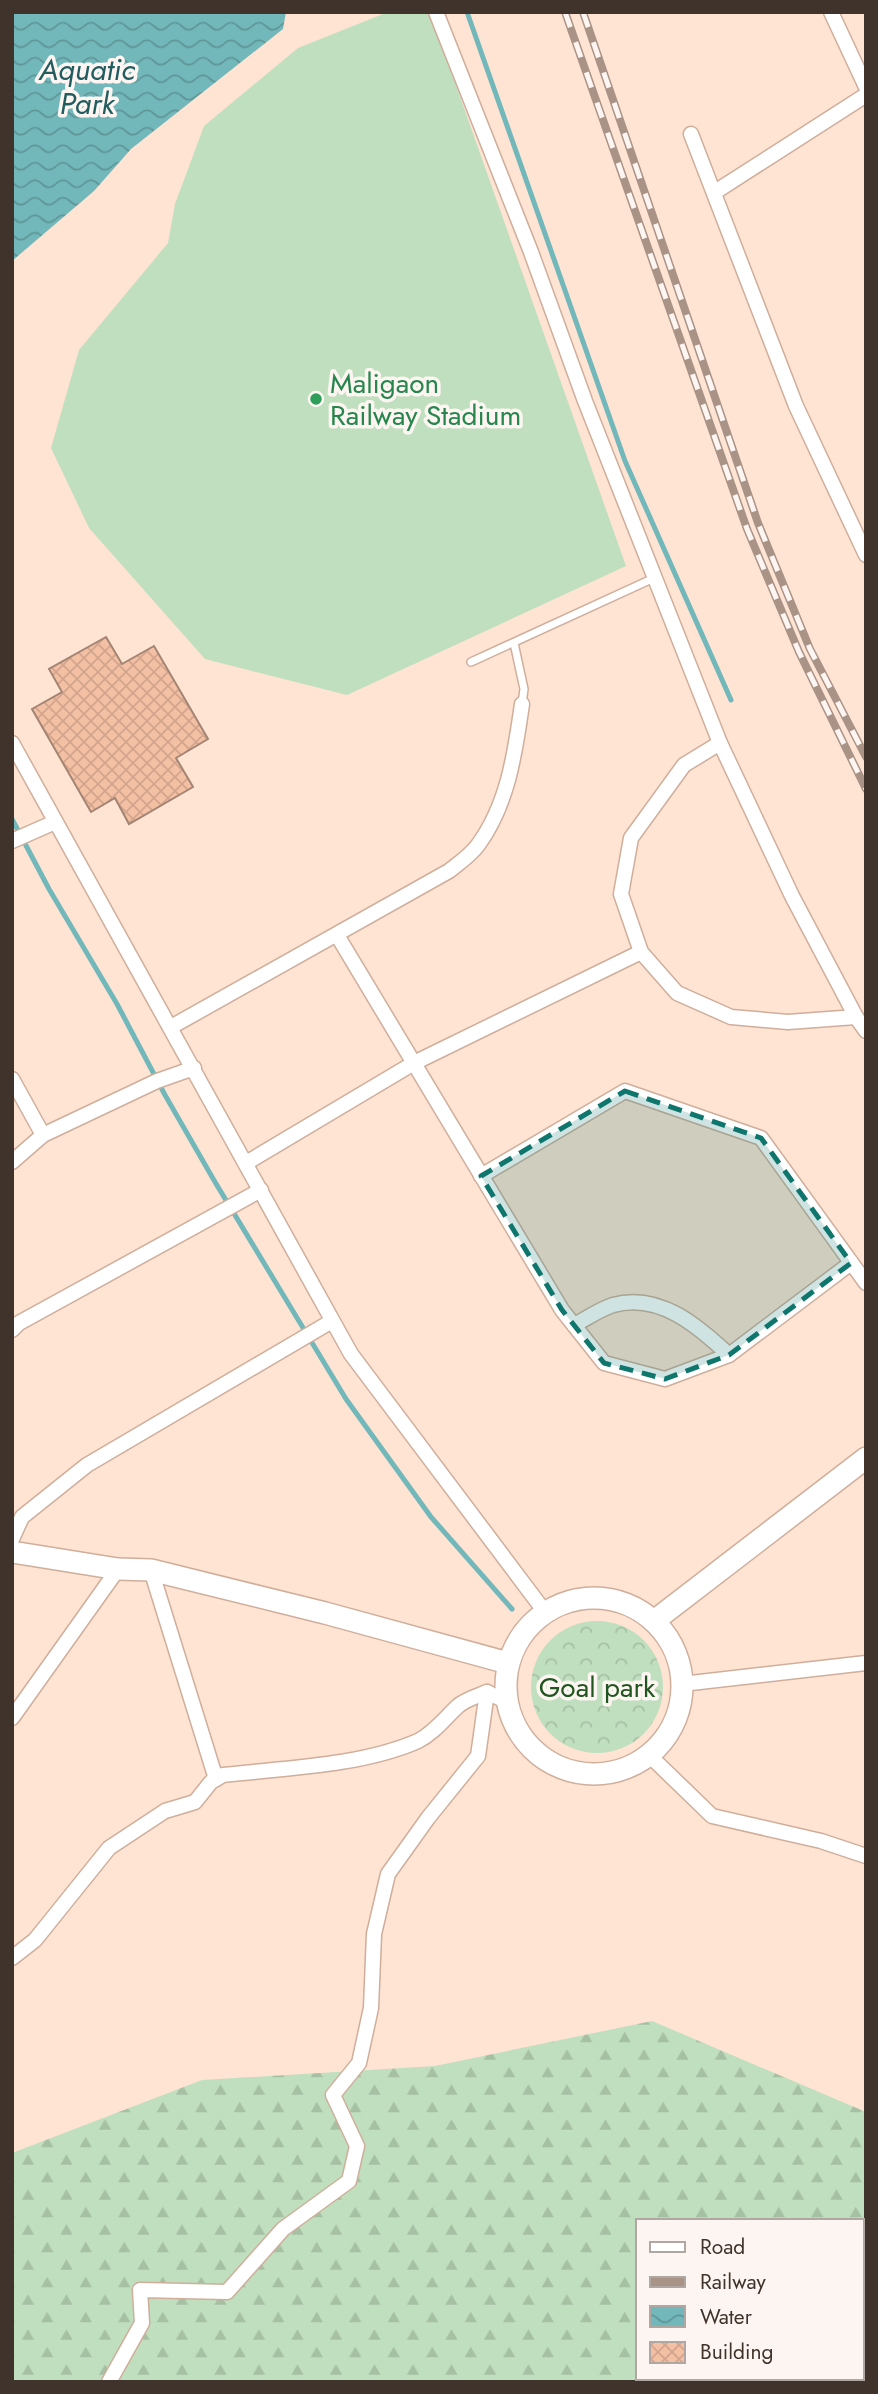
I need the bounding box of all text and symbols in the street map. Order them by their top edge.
water label: Aquatic Park [38,48,135,125]
place label: Maligaon Railway Stadium [330,363,521,436]
marker: Maligaon Railway Stadium [308,391,324,407]
park label: Goal park [539,1667,656,1708]
legend [636,2219,864,2380]
text: Road [700,2232,745,2262]
text: Railway [700,2267,766,2297]
text: Water [700,2302,753,2332]
text: Building [700,2337,773,2367]

